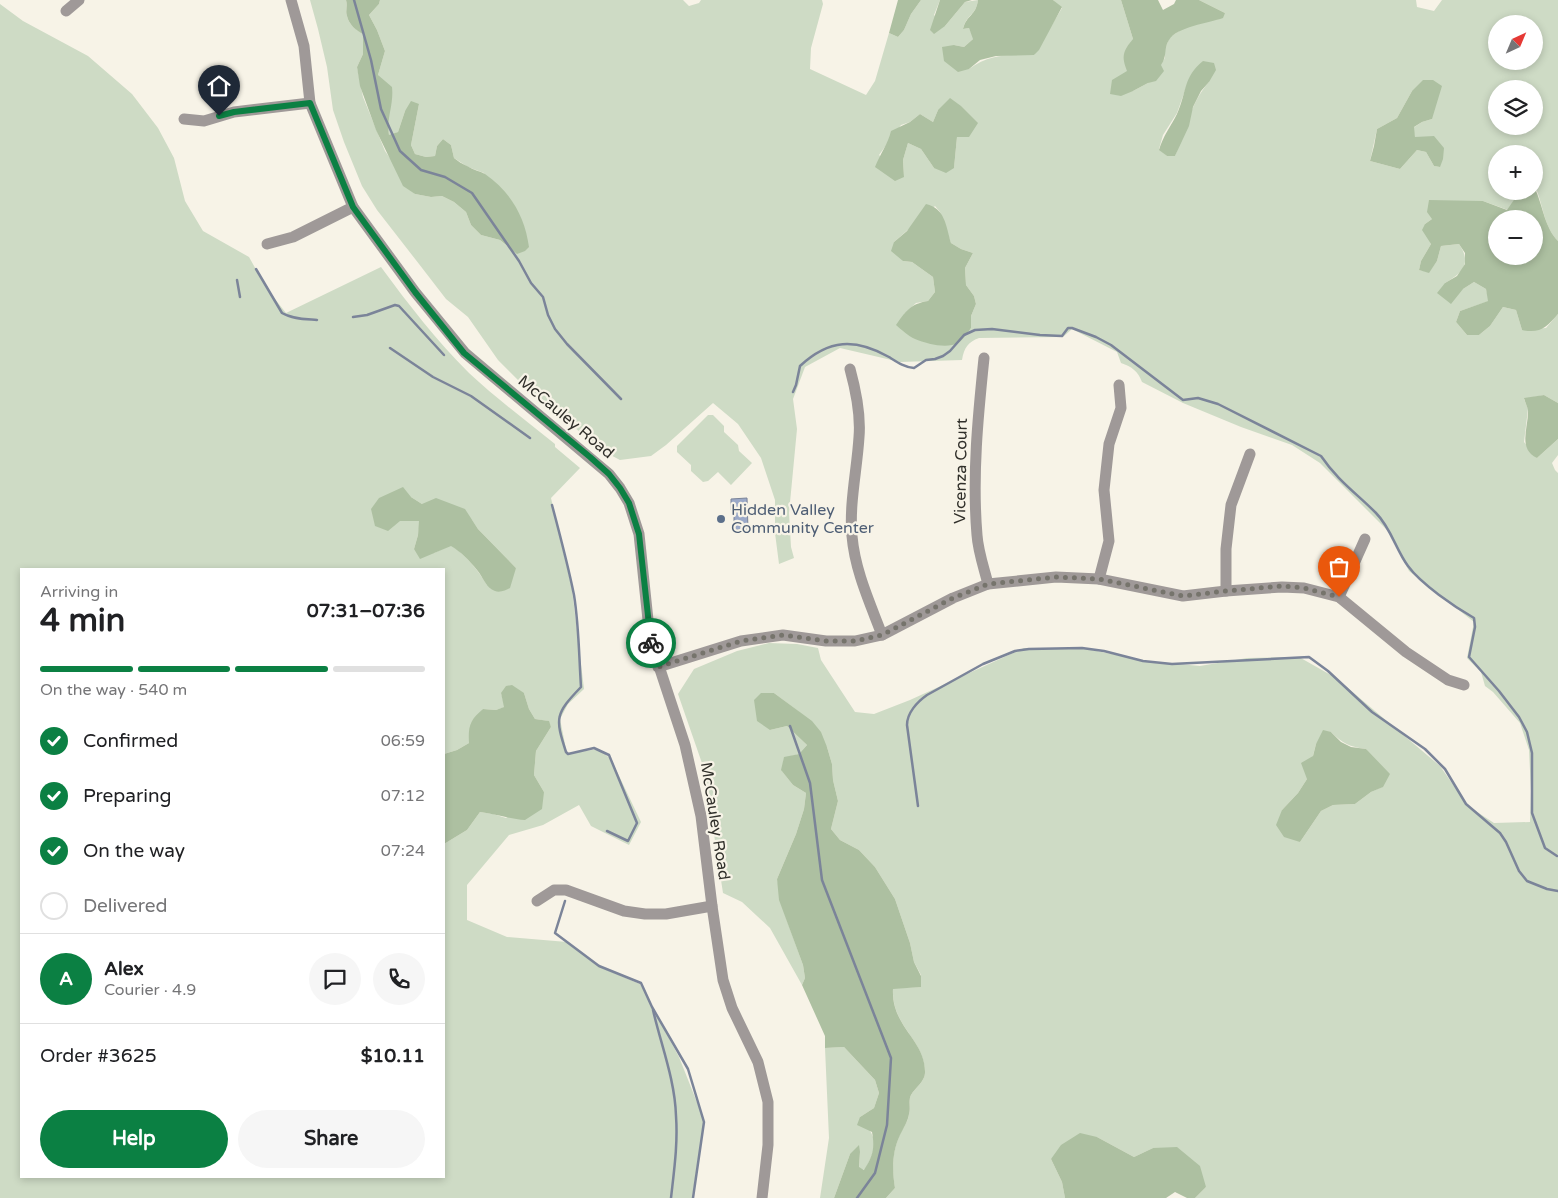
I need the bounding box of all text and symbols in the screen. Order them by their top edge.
north arrow [1488,15,1542,70]
map controls [1488,15,1543,265]
pin [198,65,240,116]
icon: home [205,72,233,100]
button: layers [1488,80,1543,135]
button: + [1488,145,1543,200]
button: − [1488,210,1543,265]
street label: McCauley Road [514,371,618,463]
street label: Vicenza Court [950,418,972,524]
place label: Hidden Valley Community Center [731,500,875,538]
marker: Hidden Valley Community Center [715,513,727,525]
pin [1318,546,1360,597]
icon: bag [1325,553,1353,581]
text: Arriving in [40,582,118,602]
text: 07:31–07:36 [307,600,425,622]
text: 4 min [40,602,125,640]
courier [626,618,676,668]
icon: bike [637,629,665,657]
text: On the way · 540 m [40,680,187,700]
icon: check [40,727,68,755]
text: Confirmed [83,730,178,752]
text: 06:59 [381,731,425,751]
street label: McCauley Road [696,761,734,881]
icon: check [40,782,68,810]
text: Preparing [83,785,172,807]
text: 07:12 [381,786,425,806]
icon: check [40,837,68,865]
text: On the way [83,840,185,862]
text: 07:24 [381,841,425,861]
text: Delivered [83,895,168,917]
button: chat [309,953,361,1005]
button: phone [373,953,425,1005]
text: Alex [104,958,144,980]
text: A [59,968,73,990]
text: Courier · 4.9 [104,980,196,1000]
text: Order #3625 [40,1045,157,1067]
text: $10.11 [361,1045,425,1067]
button: Help [40,1110,228,1168]
button: Share [238,1110,425,1168]

